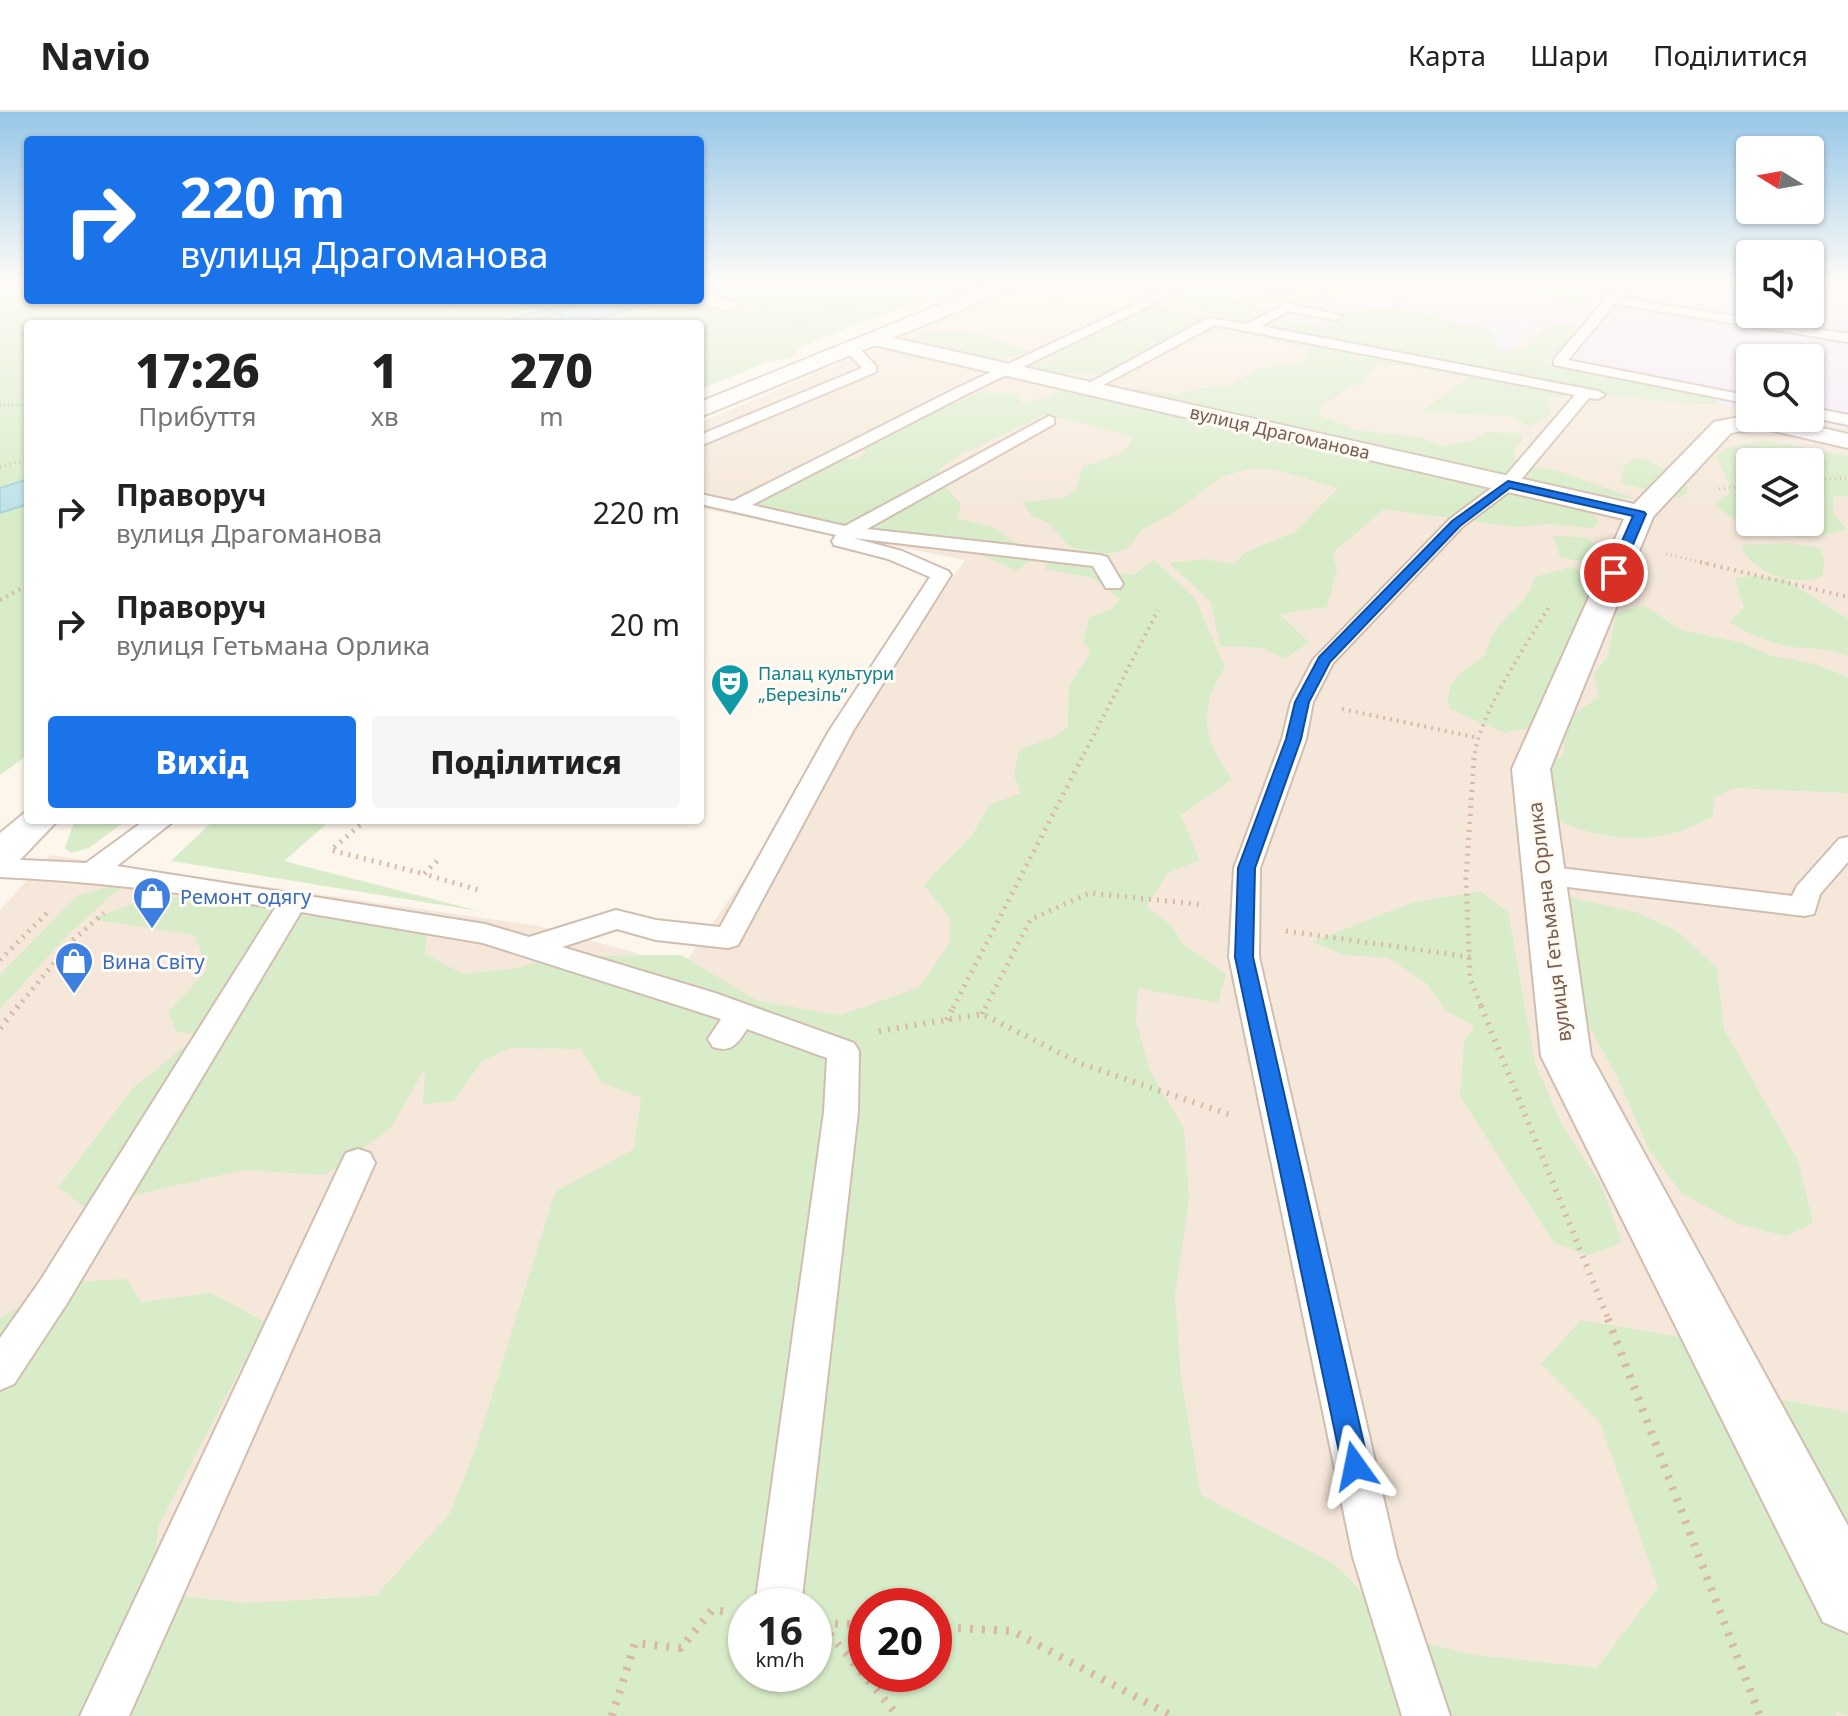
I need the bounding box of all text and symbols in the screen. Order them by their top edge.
text: Navio [40,29,150,81]
text: Карта [1408,36,1486,74]
text: Шари [1530,36,1609,74]
text: Поділитися [1653,36,1808,74]
north arrow [1736,136,1824,224]
map controls [1736,136,1824,536]
text: 220 m [180,158,345,234]
icon: right [48,168,152,272]
text: вулиця Драгоманова [180,230,549,279]
button: sound [1736,240,1824,328]
text: 17:26 [135,337,260,402]
text: 1 [371,337,399,402]
text: 270 [510,337,593,402]
button: search [1736,344,1824,432]
text: Прибуття [138,398,256,434]
text: хв [371,398,399,434]
text: m [539,398,563,434]
street label: вулиця Драгоманова [1188,400,1372,464]
button: layers [1736,448,1824,536]
text: Праворуч [116,474,267,515]
icon: right [48,490,92,534]
text: 220 m [593,492,680,533]
text: вулиця Драгоманова [116,515,382,551]
pin [1580,539,1648,607]
icon: arrive [1592,551,1636,595]
text: Праворуч [116,586,267,627]
icon: right [48,602,92,646]
text: 20 m [610,604,680,645]
text: вулиця Гетьмана Орлика [116,627,430,663]
place label: Палац культури „Березіль“ [758,661,894,706]
theatre icon: Палац культури „Березіль“ [709,662,751,717]
button: Вихід [48,716,356,808]
button: Поділитися [372,716,680,808]
street label: вулиця Гетьмана Орлика [1521,800,1577,1044]
shop icon: Ремонт одягу [131,875,173,930]
place label: Ремонт одягу [180,883,312,910]
shop icon: Вина Світу [53,940,95,995]
place label: Вина Світу [102,948,206,975]
position arrow [1313,1424,1397,1508]
speed limit sign: 20 [848,1588,952,1692]
text: 16 [757,1602,803,1657]
text: km/h [755,1646,805,1673]

